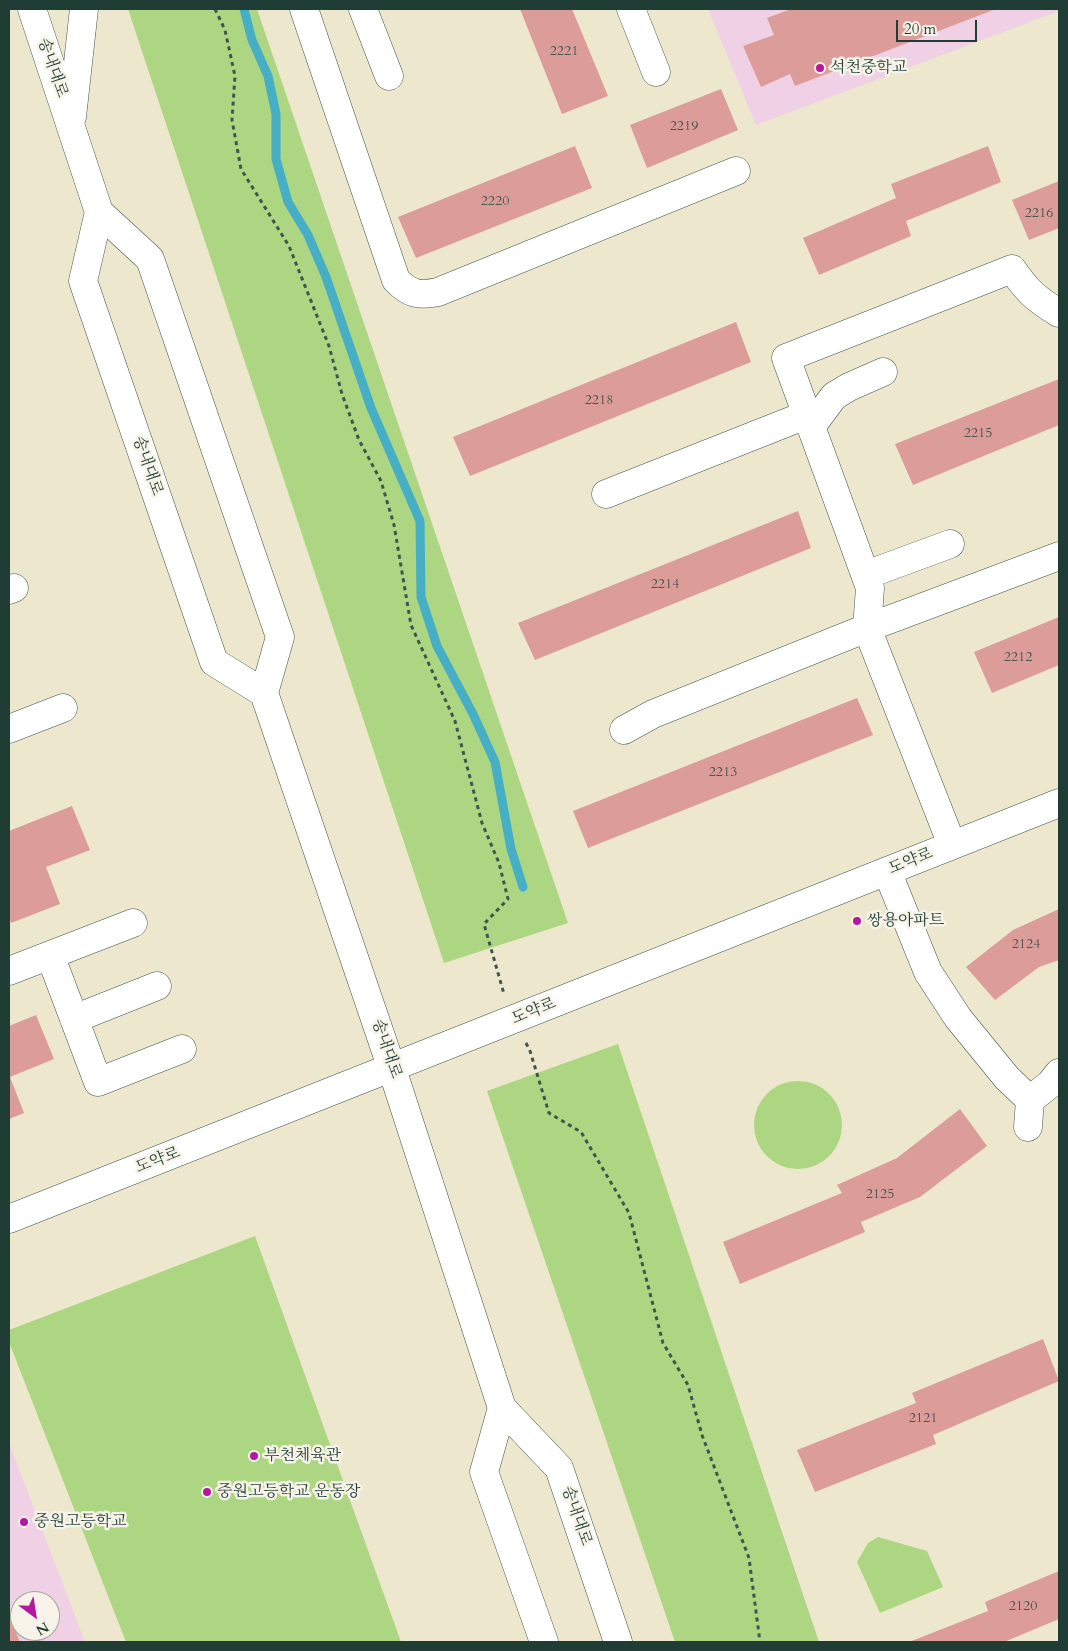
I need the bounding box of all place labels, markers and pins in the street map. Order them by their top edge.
place label: 석천중학교 [830,58,907,78]
marker: 석천중학교 [814,62,826,74]
place label: 쌍용아파트 [867,911,944,931]
marker: 쌍용아파트 [851,915,863,927]
place label: 부천체육관 [264,1446,341,1466]
marker: 부천체육관 [248,1450,260,1462]
place label: 중원고등학교 운동장 [217,1482,360,1502]
marker: 중원고등학교 운동장 [201,1486,213,1498]
place label: 중원고등학교 [34,1512,127,1532]
marker: 중원고등학교 [18,1516,30,1528]

